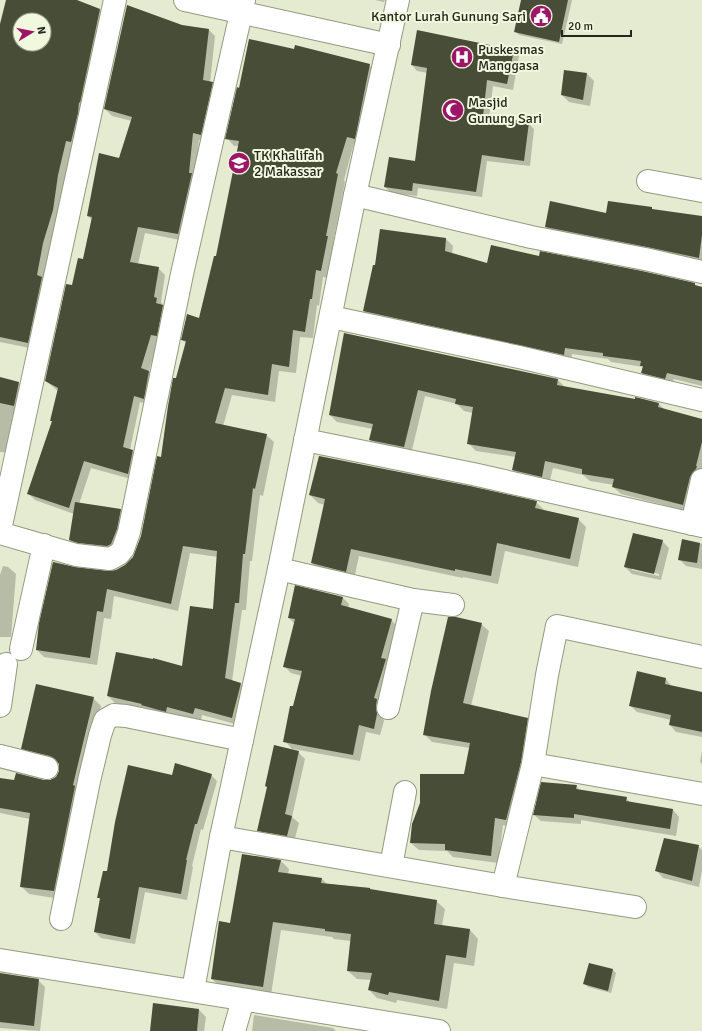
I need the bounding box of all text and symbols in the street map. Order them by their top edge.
public building icon: Kantor Lurah Gunung Sari [528,3,554,29]
place label: Kantor Lurah Gunung Sari [371,8,526,25]
north arrow [12,12,52,52]
scale bar [562,12,631,38]
text: 20 m [568,19,593,34]
text: N [34,25,48,35]
place label: Puskesmas Manggasa [478,41,544,74]
hospital icon: Puskesmas Manggasa [449,44,475,70]
place label: Masjid Gunung Sari [468,94,542,127]
mosque icon: Masjid Gunung Sari [440,97,466,123]
place label: TK Khalifah 2 Makassar [254,147,323,180]
school or university icon: TK Khalifah 2 Makassar [226,150,252,176]

